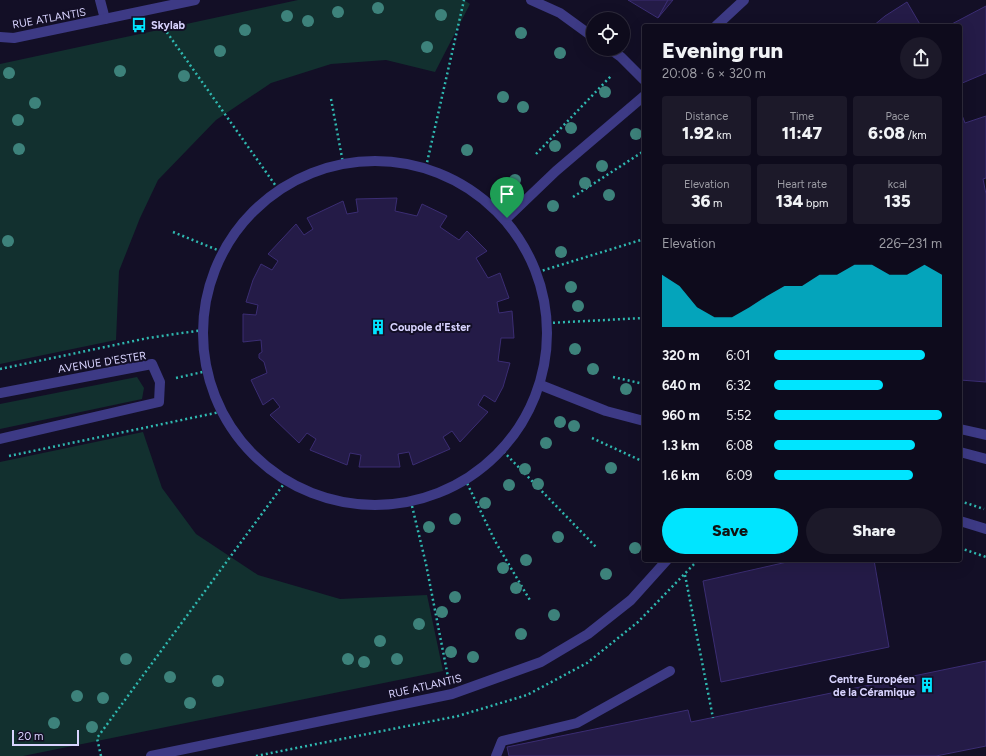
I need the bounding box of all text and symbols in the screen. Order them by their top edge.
street label: RUE ATLANTIS [11,6,87,31]
map controls [586,12,630,56]
button: locate [586,12,630,56]
bus stop icon: Skylab [130,16,148,34]
place label: Skylab [151,19,185,32]
text: Evening run [662,37,783,64]
button: share [900,37,942,79]
text: 20:08 · 6 × 320 m [662,66,766,81]
text: Distance [685,110,728,123]
text: Time [790,110,814,123]
text: Pace [885,110,909,123]
text: 1.92 [682,123,714,143]
text: 11:47 [782,123,822,143]
text: 6:08 [868,123,905,143]
text: km [714,129,731,142]
text: /km [905,129,927,142]
pin [490,177,524,218]
text: Elevation [684,178,729,191]
text: Heart rate [777,178,827,191]
text: kcal [888,178,907,191]
icon: arrive [496,183,518,205]
text: 36 [691,191,710,211]
text: 134 [776,191,803,211]
text: 135 [884,191,911,211]
text: m [710,197,722,210]
text: bpm [803,197,828,210]
text: Elevation [662,236,715,251]
text: 226–231 m [879,236,942,251]
building icon: Coupole d'Ester [369,318,387,336]
place label: Coupole d'Ester [390,321,471,334]
text: 320 m [662,348,700,363]
text: 6:01 [726,348,750,363]
street label: AVENUE D'ESTER [57,349,147,376]
text: 640 m [662,378,701,393]
text: 6:32 [726,378,751,393]
text: 960 m [662,408,700,423]
text: 5:52 [726,408,752,423]
text: 1.3 km [662,438,699,453]
text: 6:08 [726,438,753,453]
text: 1.6 km [662,468,700,483]
text: 6:09 [726,468,752,483]
button: Save [662,508,798,554]
button: Share [806,508,942,554]
street label: RUE ATLANTIS [387,672,463,701]
place label: Centre Européen de la Céramique [829,673,915,699]
building icon: Centre Européen de la Céramique [918,676,936,694]
scale bar [12,728,79,747]
text: 20 m [18,730,43,743]

